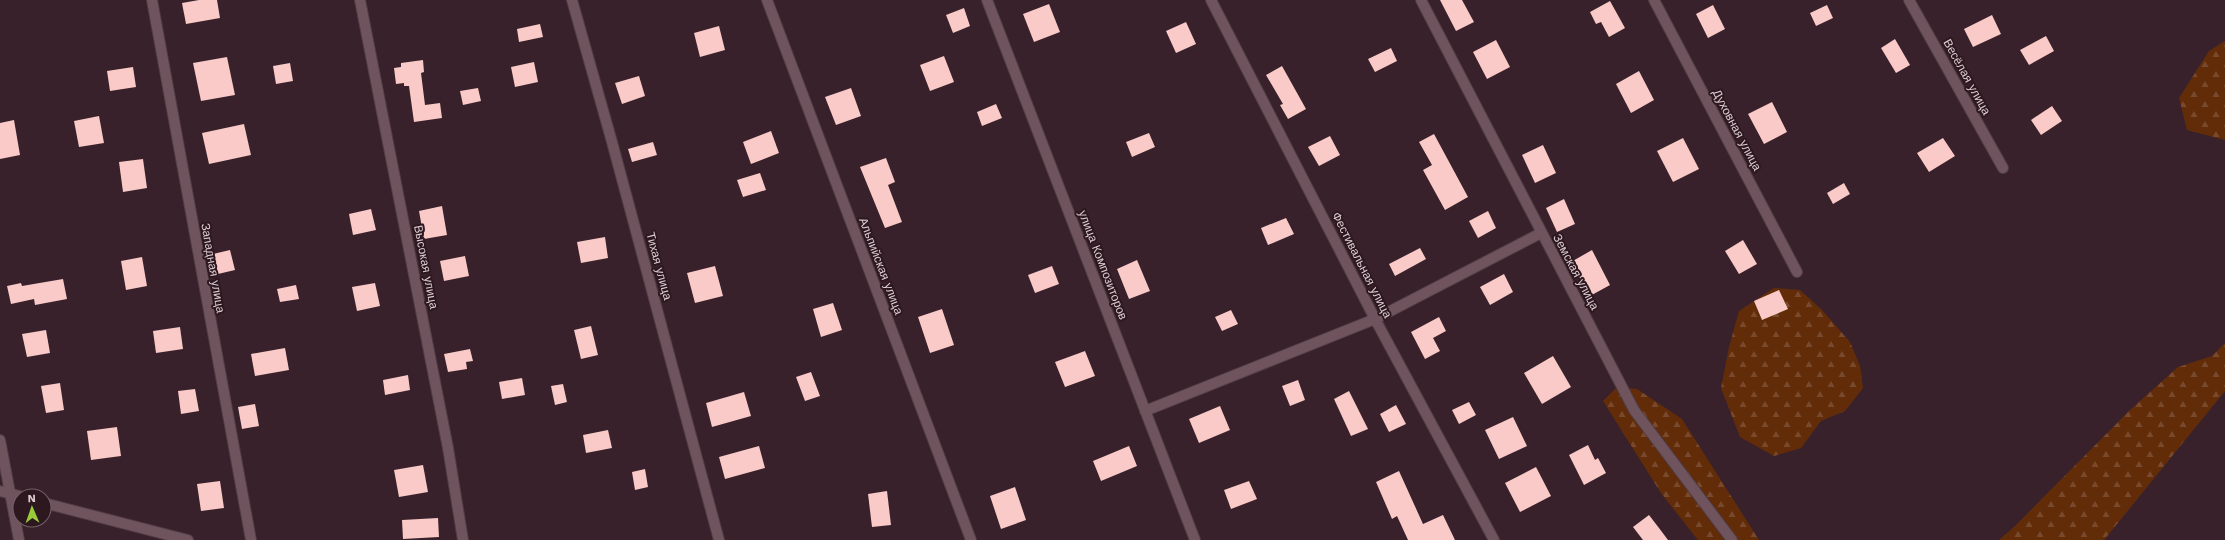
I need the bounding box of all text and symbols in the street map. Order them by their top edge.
street label: Весёлая улица [1940,37,1994,118]
street label: Духовная улица [1710,87,1765,173]
street label: улица Композиторов [1076,208,1130,322]
street label: Фестивальная улица [1329,210,1395,321]
street label: Альпийская улица [856,215,906,317]
street label: Западная улица [198,222,228,314]
street label: Высокая улица [411,224,441,310]
street label: Тихая улица [643,231,675,302]
street label: Земская улица [1550,232,1602,313]
north arrow [12,488,52,528]
text: N [27,492,36,505]

